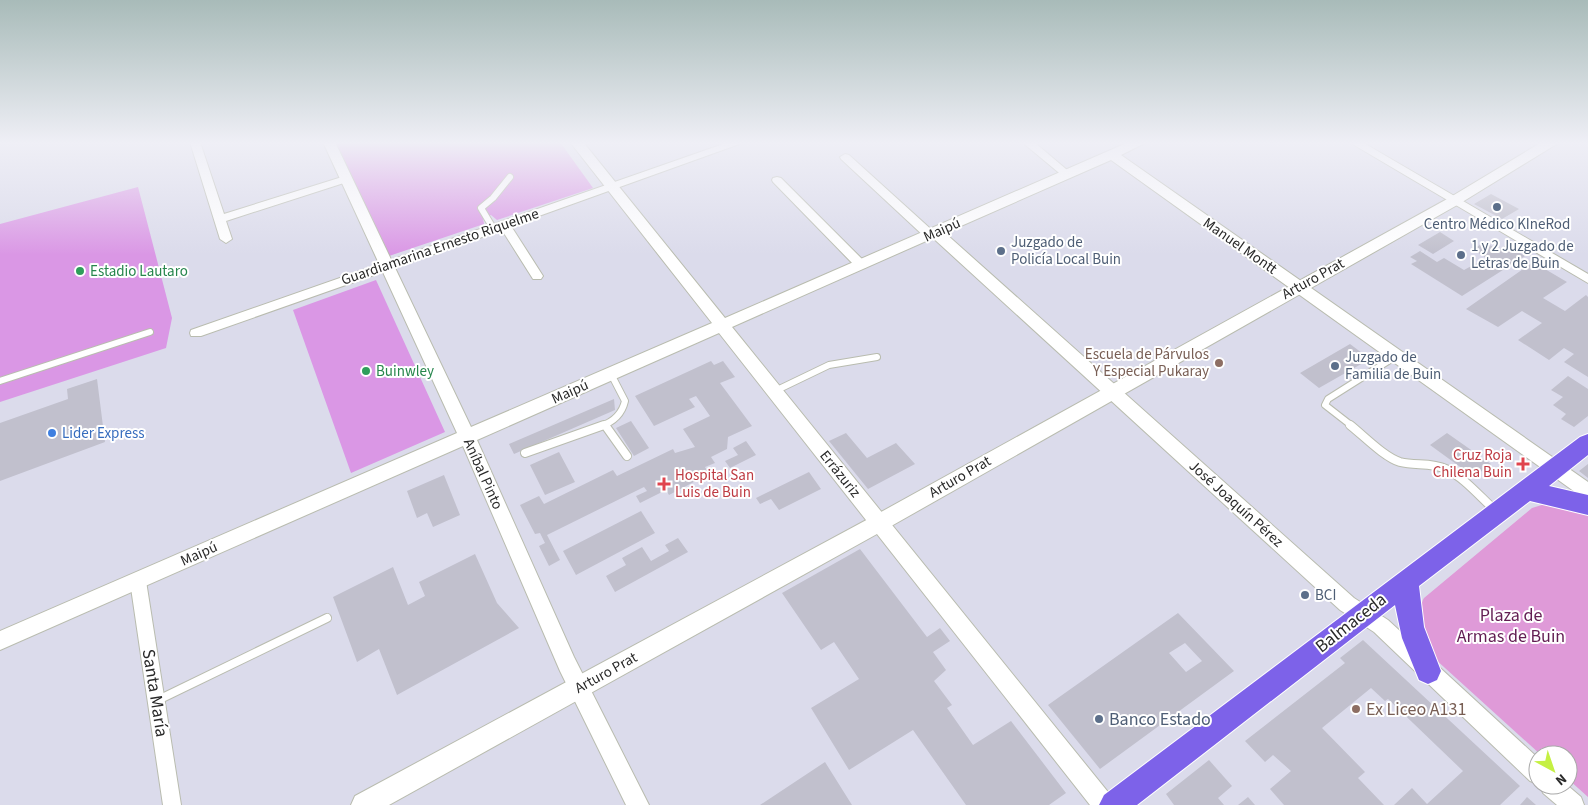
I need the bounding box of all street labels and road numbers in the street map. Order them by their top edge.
street label: Guardiamarina Ernesto Riquelme [338,203,542,291]
street label: Maipú [920,213,964,247]
street label: Manuel Montt [1199,213,1281,279]
street label: Arturo Prat [1278,253,1348,305]
street label: Maipú [548,375,592,409]
street label: Aníbal Pinto [458,435,508,513]
street label: Errázuriz [814,446,866,502]
street label: Arturo Prat [925,451,995,503]
street label: José Joaquín Pérez [1184,456,1288,552]
street label: Maipú [177,537,221,571]
street label: Balmaceda [1310,587,1392,659]
street label: Santa María [136,647,174,739]
street label: Arturo Prat [571,647,641,699]

